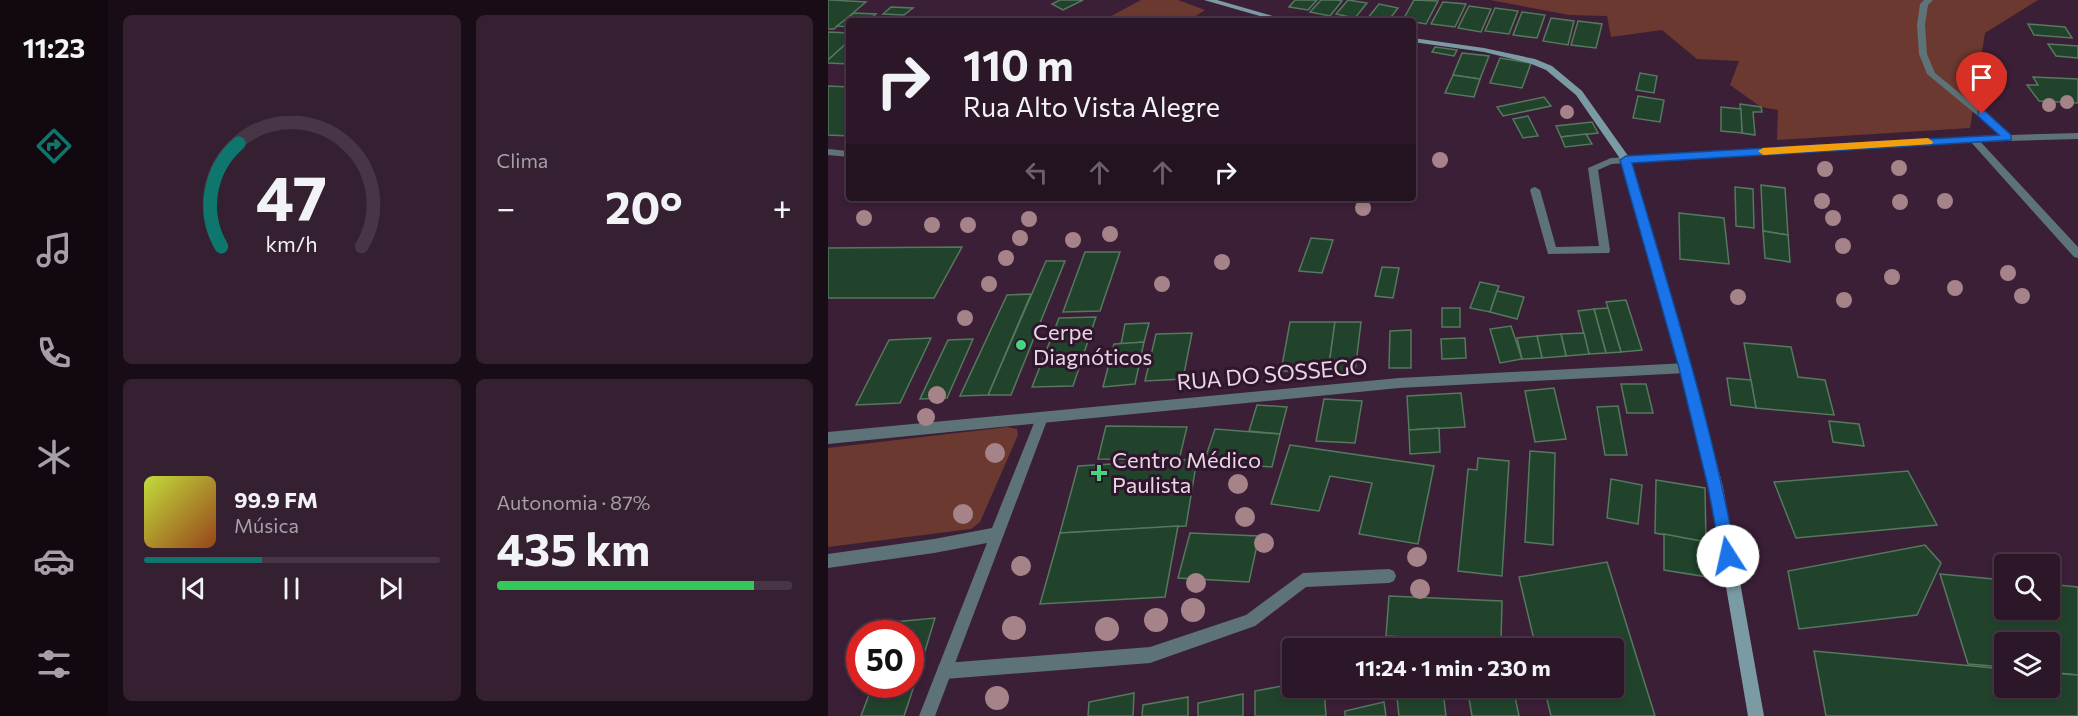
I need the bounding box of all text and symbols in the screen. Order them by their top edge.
text: 11:23 [23,31,85,64]
text: 110 m [963,38,1074,90]
icon: right [864,42,942,120]
pin [1956,52,2007,114]
icon: arrive [1965,61,1998,94]
text: Rua Alto Vista Alegre [963,90,1220,123]
icon: directions [33,125,75,167]
text: Clima [497,148,548,172]
icon: left [1020,156,1053,189]
icon: ahead [1083,156,1116,189]
icon: ahead [1146,156,1179,189]
icon: right [1209,156,1242,189]
text: 47 [256,158,327,234]
text: 20° [605,178,683,233]
text: − [497,186,515,227]
text: + [773,186,792,227]
icon: music [33,229,75,271]
text: km/h [266,230,318,256]
place label: Cerpe Diagnóticos [1033,318,1152,370]
icon: phone [33,332,75,374]
marker: Cerpe Diagnóticos [1014,338,1028,352]
street label: RUA DO SOSSEGO [1175,352,1368,395]
icon: climate [33,436,75,478]
place label: Centro Médico Paulista [1112,446,1261,498]
marker: Centro Médico Paulista [1090,464,1108,482]
text: 99.9 FM [234,486,318,513]
text: Autonomia · 87% [497,490,650,514]
text: Música [234,513,299,537]
text: 435 km [497,520,650,575]
position arrow [1696,524,1760,588]
icon: car [33,540,75,582]
map controls [1994,554,2060,698]
button: search [1994,554,2060,620]
icon: previous [177,572,210,605]
icon: pause [275,572,308,605]
icon: next [374,572,407,605]
speed limit sign: 50 [846,620,924,698]
button: layers [1994,632,2060,698]
icon: filters [33,643,75,685]
text: 11:24 · 1 min · 230 m [1355,654,1551,681]

